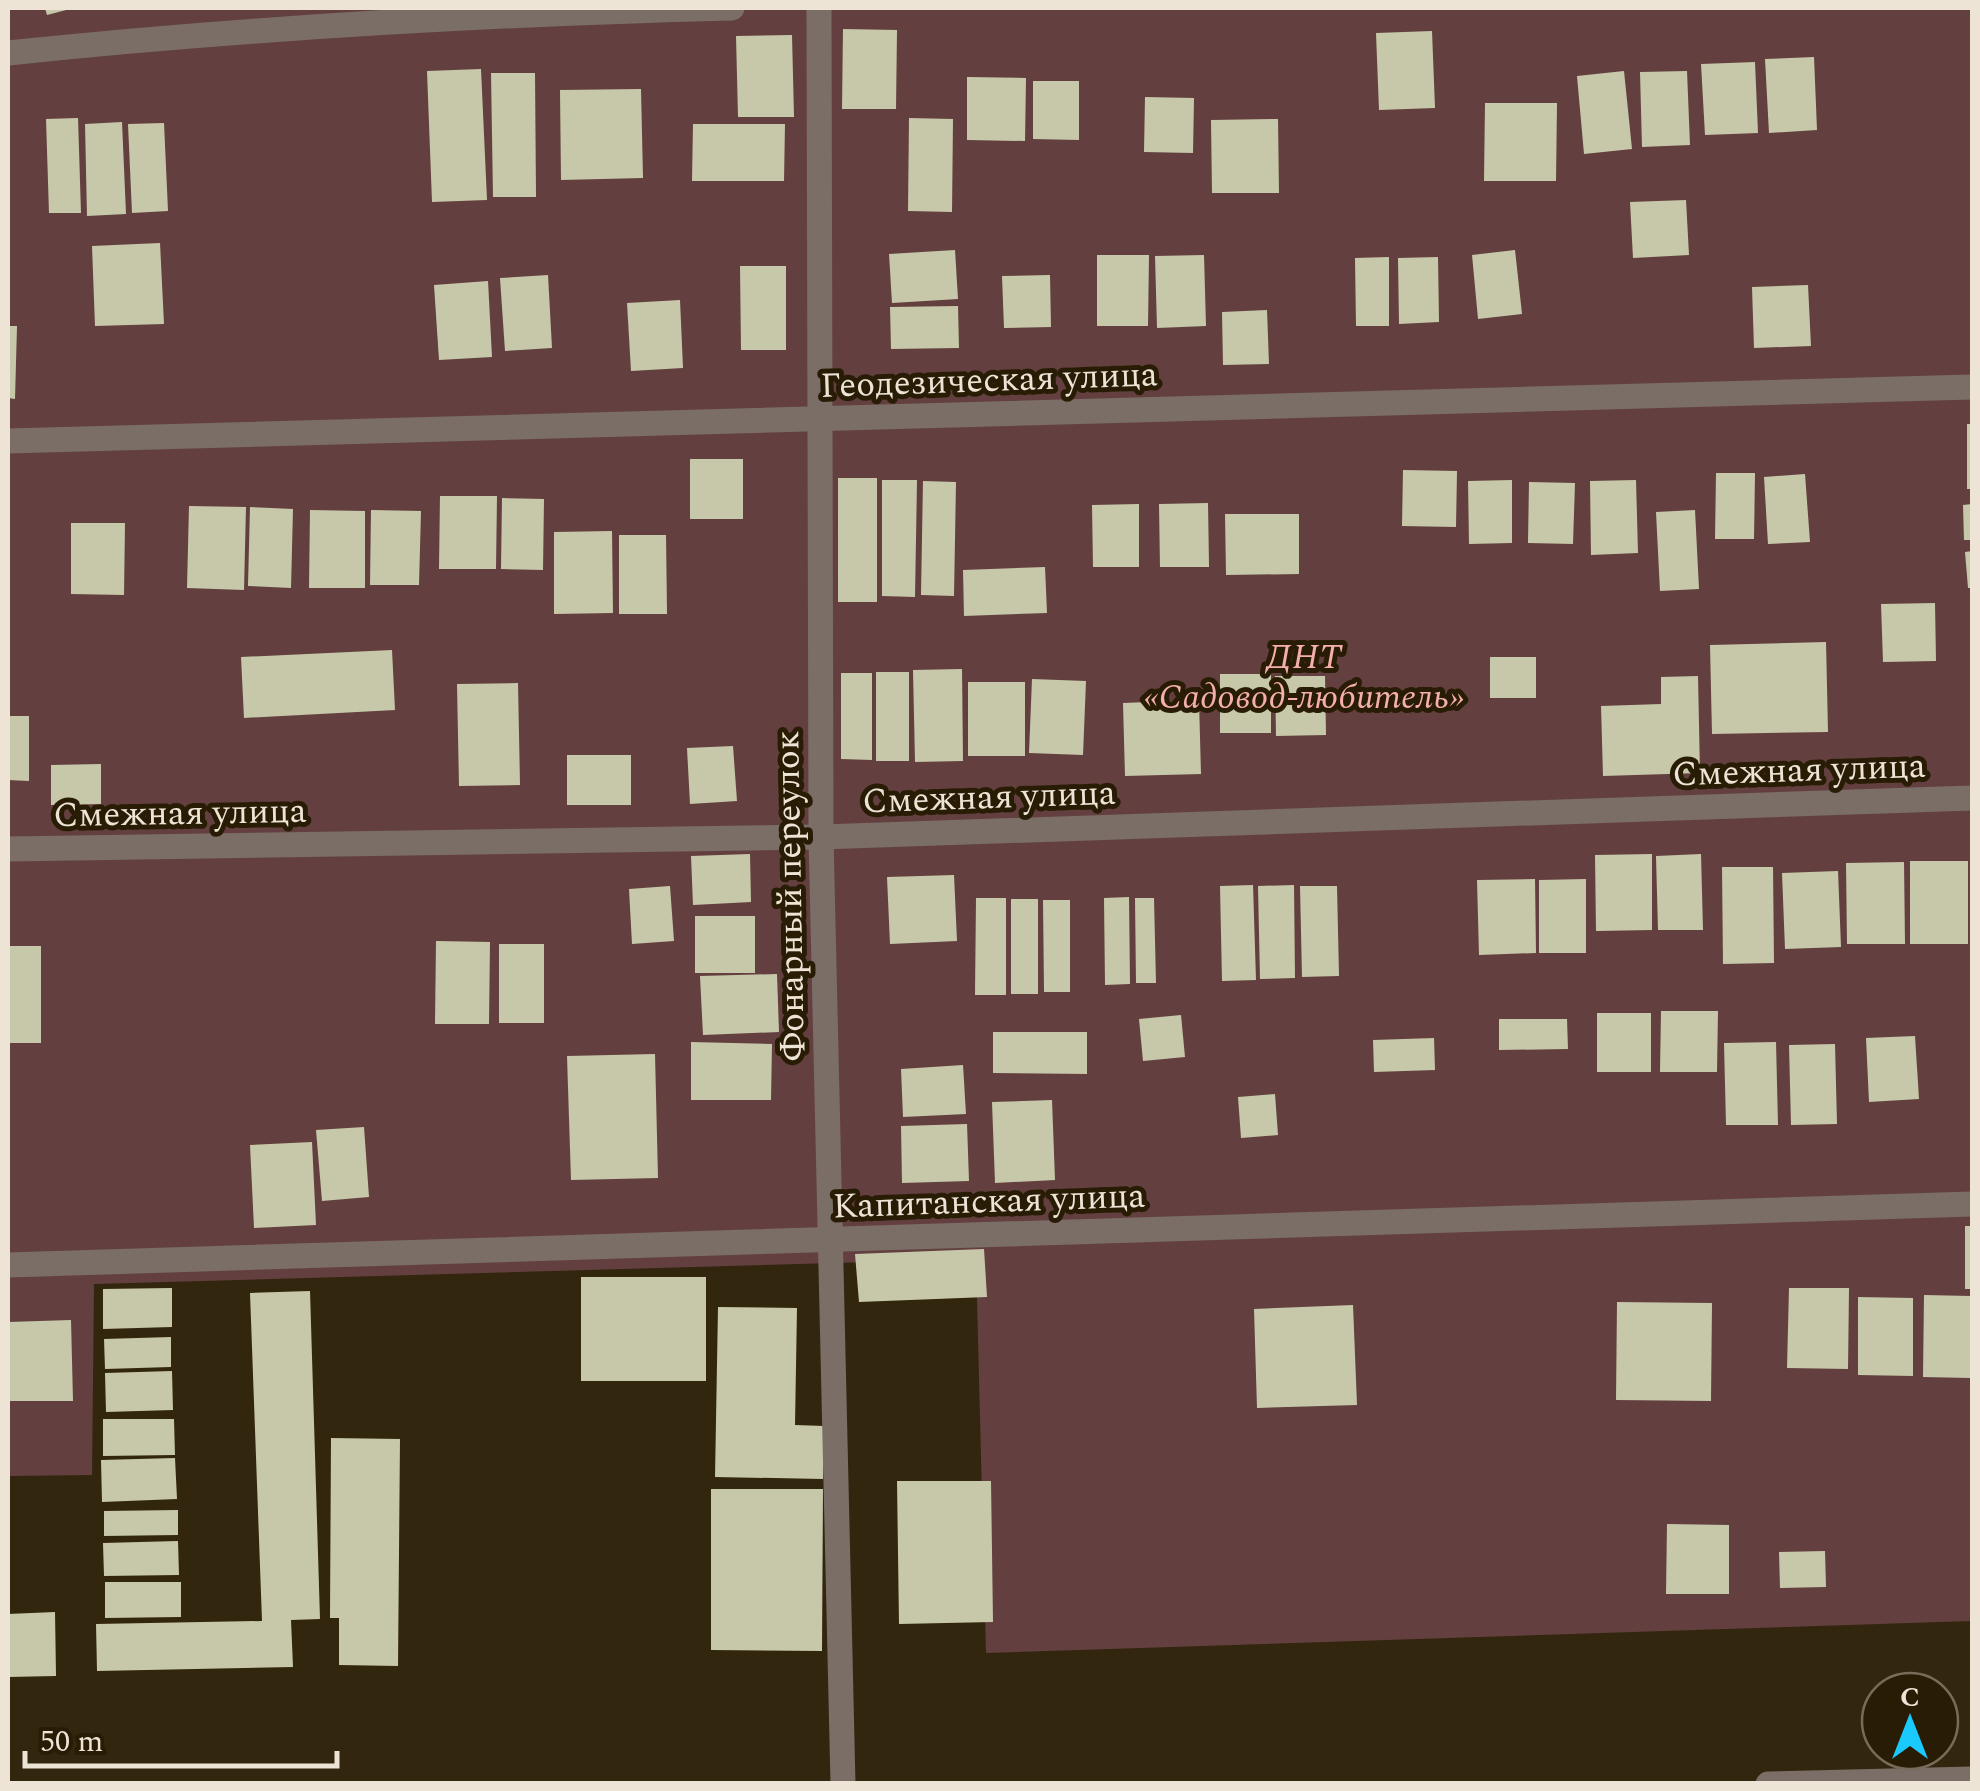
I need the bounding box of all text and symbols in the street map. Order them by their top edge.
street label: Геодезическая улица [819,348,1159,413]
park label: ДНТ «Садовод-любитель» [1144,631,1464,724]
street label: Фонарный переулок [761,730,820,1062]
street label: Смежная улица [1671,740,1927,801]
street label: Смежная улица [861,767,1117,828]
street label: Смежная улица [53,785,307,842]
street label: Капитанская улица [832,1170,1146,1233]
north arrow [1860,1671,1960,1771]
text: С [1900,1676,1920,1719]
scale bar [25,1706,338,1768]
text: 50 m [40,1719,103,1765]

